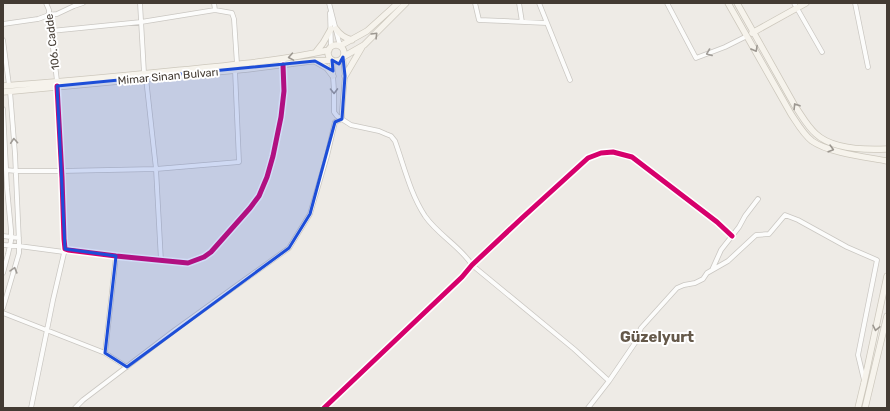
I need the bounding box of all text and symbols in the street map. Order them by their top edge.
street label: 106. Cadde [43,13,62,71]
one-way arrow [370,32,378,40]
one-way arrow [750,45,757,52]
one-way arrow [705,49,712,57]
one-way arrow [288,53,294,61]
street label: Mimar Sinan Bulvarı [117,66,219,87]
one-way arrow [330,88,338,94]
one-way arrow [793,103,800,110]
one-way arrow [10,138,19,144]
one-way arrow [828,144,835,153]
one-way arrow [9,267,18,274]
one-way arrow [872,324,880,331]
district label: Güzelyurt [620,328,694,346]

